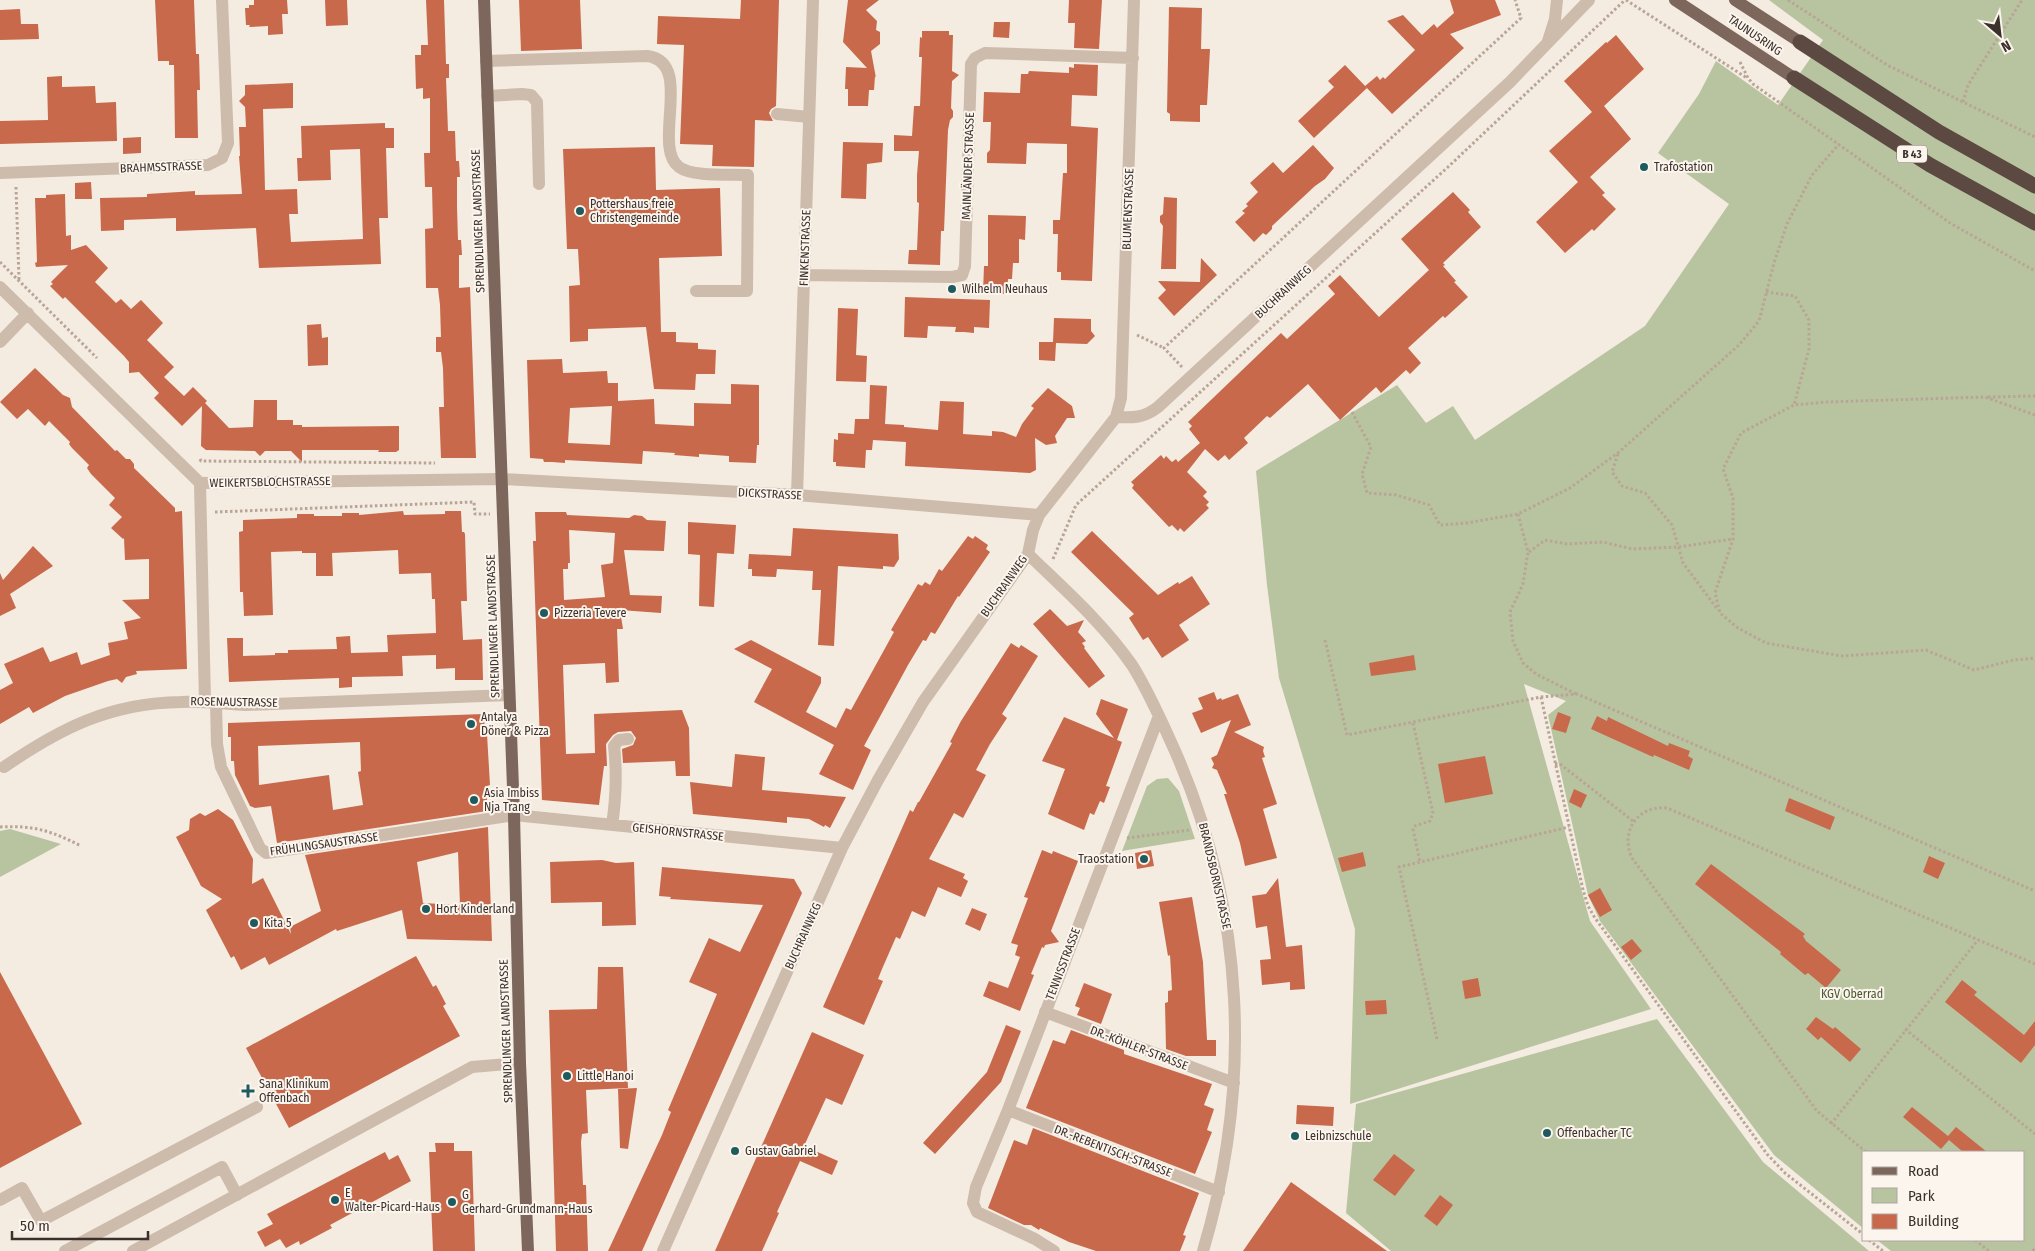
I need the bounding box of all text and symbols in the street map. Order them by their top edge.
north arrow [1975,10,2025,60]
street label: TAUNUSRING [1725,12,1785,58]
text: N [1998,37,2014,56]
street label: MAINLÄNDER STRASSE [958,112,977,220]
road number: B 43 [1897,146,1927,162]
street label: SPRENDLINGER LANDSTRASSE [468,149,488,293]
street label: BRAHMSSTRASSE [120,159,203,175]
place label: Trafostation [1654,160,1713,174]
marker: Trafostation [1638,161,1650,173]
street label: BLUMENSTRASSE [1120,168,1136,250]
place label: Pottershaus freie Christengemeinde [590,197,679,225]
marker: Pottershaus freie Christengemeinde [574,205,586,217]
street label: FINKENSTRASSE [797,209,813,286]
street label: BUCHRAINWEG [1252,262,1314,322]
place label: Wilhelm Neuhaus [962,282,1048,296]
marker: Wilhelm Neuhaus [946,283,958,295]
street label: WEIKERTSBLOCHSTRASSE [209,474,331,490]
street label: DICKSTRASSE [738,485,803,503]
street label: BUCHRAINWEG [978,553,1030,619]
street label: SPRENDLINGER LANDSTRASSE [483,554,503,698]
place label: Pizzeria Tevere [554,606,626,620]
marker: Pizzeria Tevere [538,607,550,619]
street label: ROSENAUSTRASSE [190,694,278,710]
place label: Antalya Döner & Pizza [481,710,549,738]
marker: Antalya Döner & Pizza [465,718,477,730]
place label: Asia Imbiss Nja Trang [484,786,539,814]
marker: Asia Imbiss Nja Trang [468,794,480,806]
street label: GEISHORNSTRASSE [632,820,725,844]
street label: BRANDSBORNSTRASSE [1196,821,1234,931]
street label: FRÜHLINGSAUSTRASSE [269,827,379,859]
place label: Traostation [1078,852,1134,866]
marker: Traostation [1138,853,1150,865]
street label: BUCHRAINWEG [782,900,824,972]
place label: Hort Kinderland [436,902,515,916]
marker: Hort Kinderland [420,903,432,915]
place label: Kita 5 [264,916,292,930]
marker: Kita 5 [248,917,260,929]
street label: TENNISSTRASSE [1043,926,1083,1002]
street label: SPRENDLINGER LANDSTRASSE [496,959,516,1103]
park label: KGV Oberrad [1821,987,1883,1001]
street label: DR.-KÖHLER-STRASSE [1088,1021,1191,1073]
place label: Little Hanoi [577,1069,634,1083]
marker: Little Hanoi [561,1070,573,1082]
place label: Sana Klinikum Offenbach [259,1077,329,1105]
marker: Sana Klinikum Offenbach [241,1084,255,1098]
street label: DR.-REBENTISCH-STRASSE [1052,1122,1174,1180]
place label: Offenbacher TC [1557,1126,1632,1140]
marker: Offenbacher TC [1541,1127,1553,1139]
place label: Leibnizschule [1305,1129,1371,1143]
marker: Leibnizschule [1289,1130,1301,1142]
place label: Gustav Gabriel [745,1144,816,1158]
marker: Gustav Gabriel [729,1145,741,1157]
legend [1862,1151,2025,1241]
text: Road [1908,1162,1939,1180]
place label: E Walter-Picard-Haus [345,1186,440,1214]
text: Park [1908,1187,1935,1205]
place label: G Gerhard-Grundmann-Haus [462,1188,593,1216]
marker: E Walter-Picard-Haus [329,1194,341,1206]
marker: G Gerhard-Grundmann-Haus [446,1196,458,1208]
scale bar [12,1208,149,1240]
text: Building [1908,1212,1959,1230]
text: 50 m [20,1217,50,1235]

